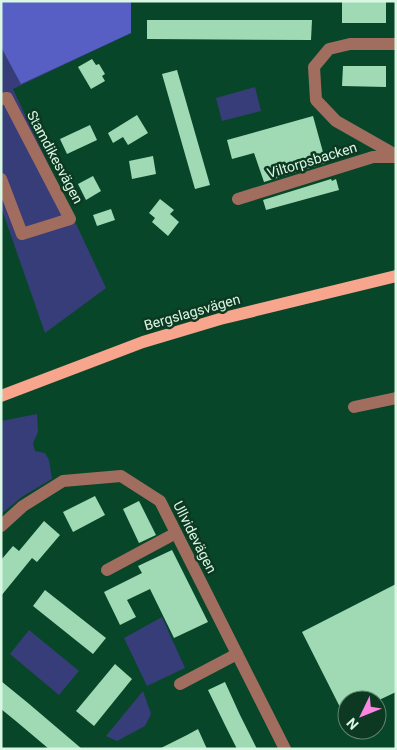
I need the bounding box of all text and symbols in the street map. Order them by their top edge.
street label: Stamdikesvägen [24,108,86,206]
street label: Viltorpsbacken [265,139,359,181]
street label: Bergslagsvägen [142,291,242,333]
street label: Ullvidevägen [170,498,220,576]
north arrow [337,690,387,740]
text: N [343,715,362,733]

